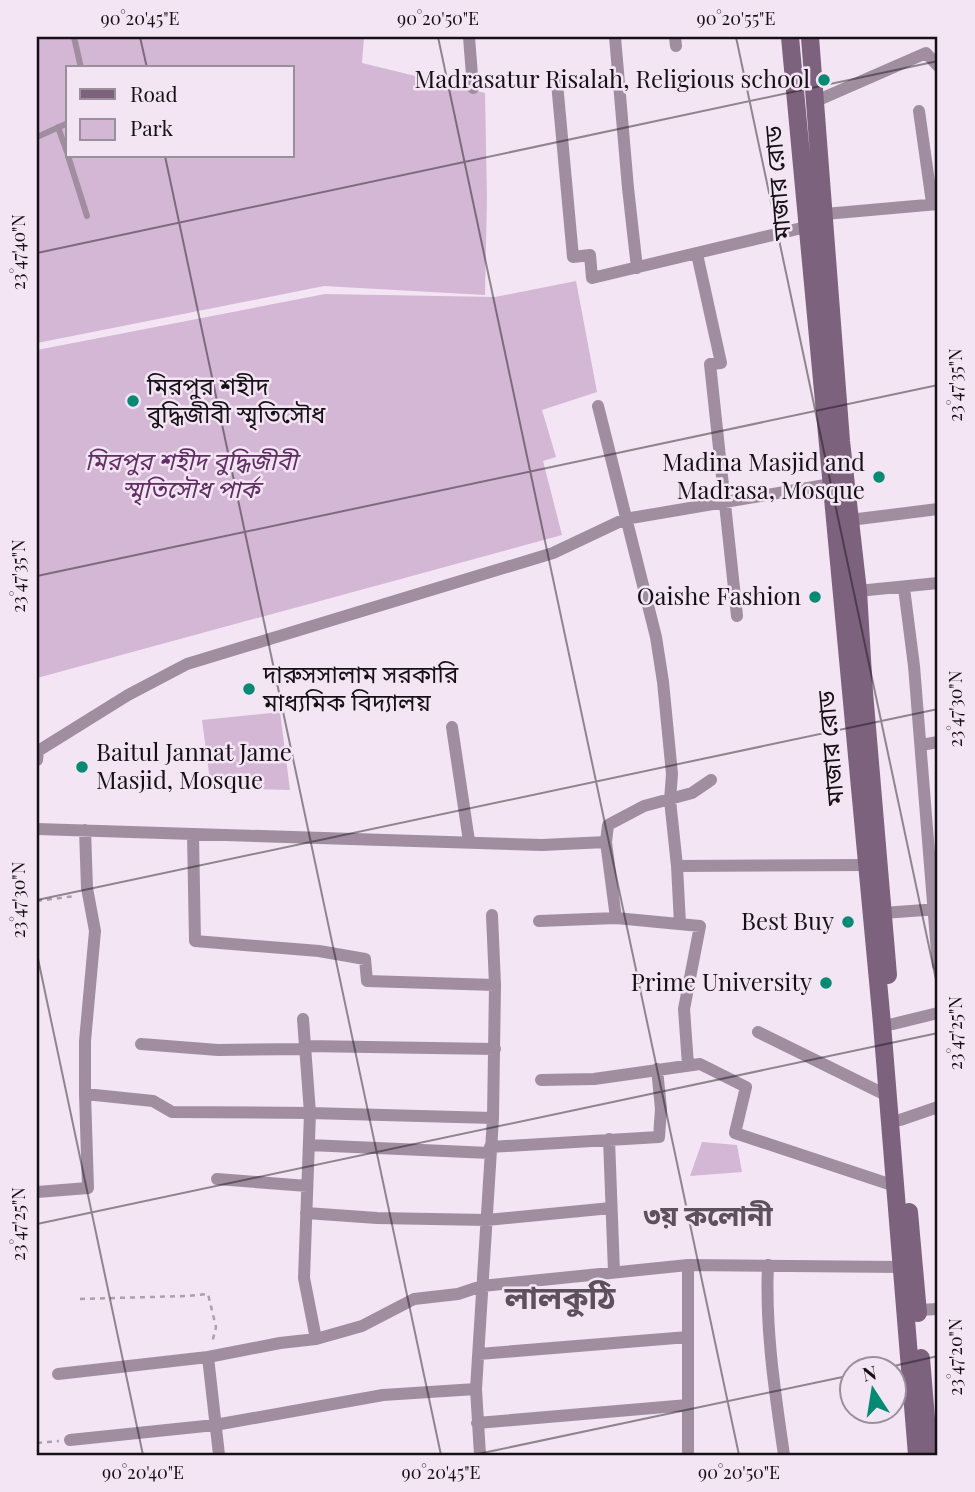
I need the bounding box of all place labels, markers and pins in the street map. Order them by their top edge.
place label: Madrasatur Risalah, Religious school [414,62,810,94]
marker: Madrasatur Risalah, Religious school [816,72,832,88]
place label: মিরপুর শহীদ বুদ্ধিজীবী স্মৃতিসৌধ [146,369,326,431]
marker: মিরপুর শহীদ বুদ্ধিজীবী স্মৃতিসৌধ [125,393,141,409]
place label: Madina Masjid and Madrasa, Mosque [662,445,865,505]
marker: Madina Masjid and Madrasa, Mosque [871,469,887,485]
place label: Oaishe Fashion [637,579,801,611]
marker: Oaishe Fashion [807,589,823,605]
place label: দারুসসালাম সরকারি মাধ্যমিক বিদ্যালয় [262,657,459,717]
marker: দারুসসালাম সরকারি মাধ্যমিক বিদ্যালয় [241,681,257,697]
place label: Baitul Jannat Jame Masjid, Mosque [96,735,292,795]
marker: Baitul Jannat Jame Masjid, Mosque [74,759,90,775]
place label: Best Buy [741,904,834,936]
marker: Best Buy [840,914,856,930]
place label: Prime University [631,965,812,997]
marker: Prime University [818,975,834,991]

